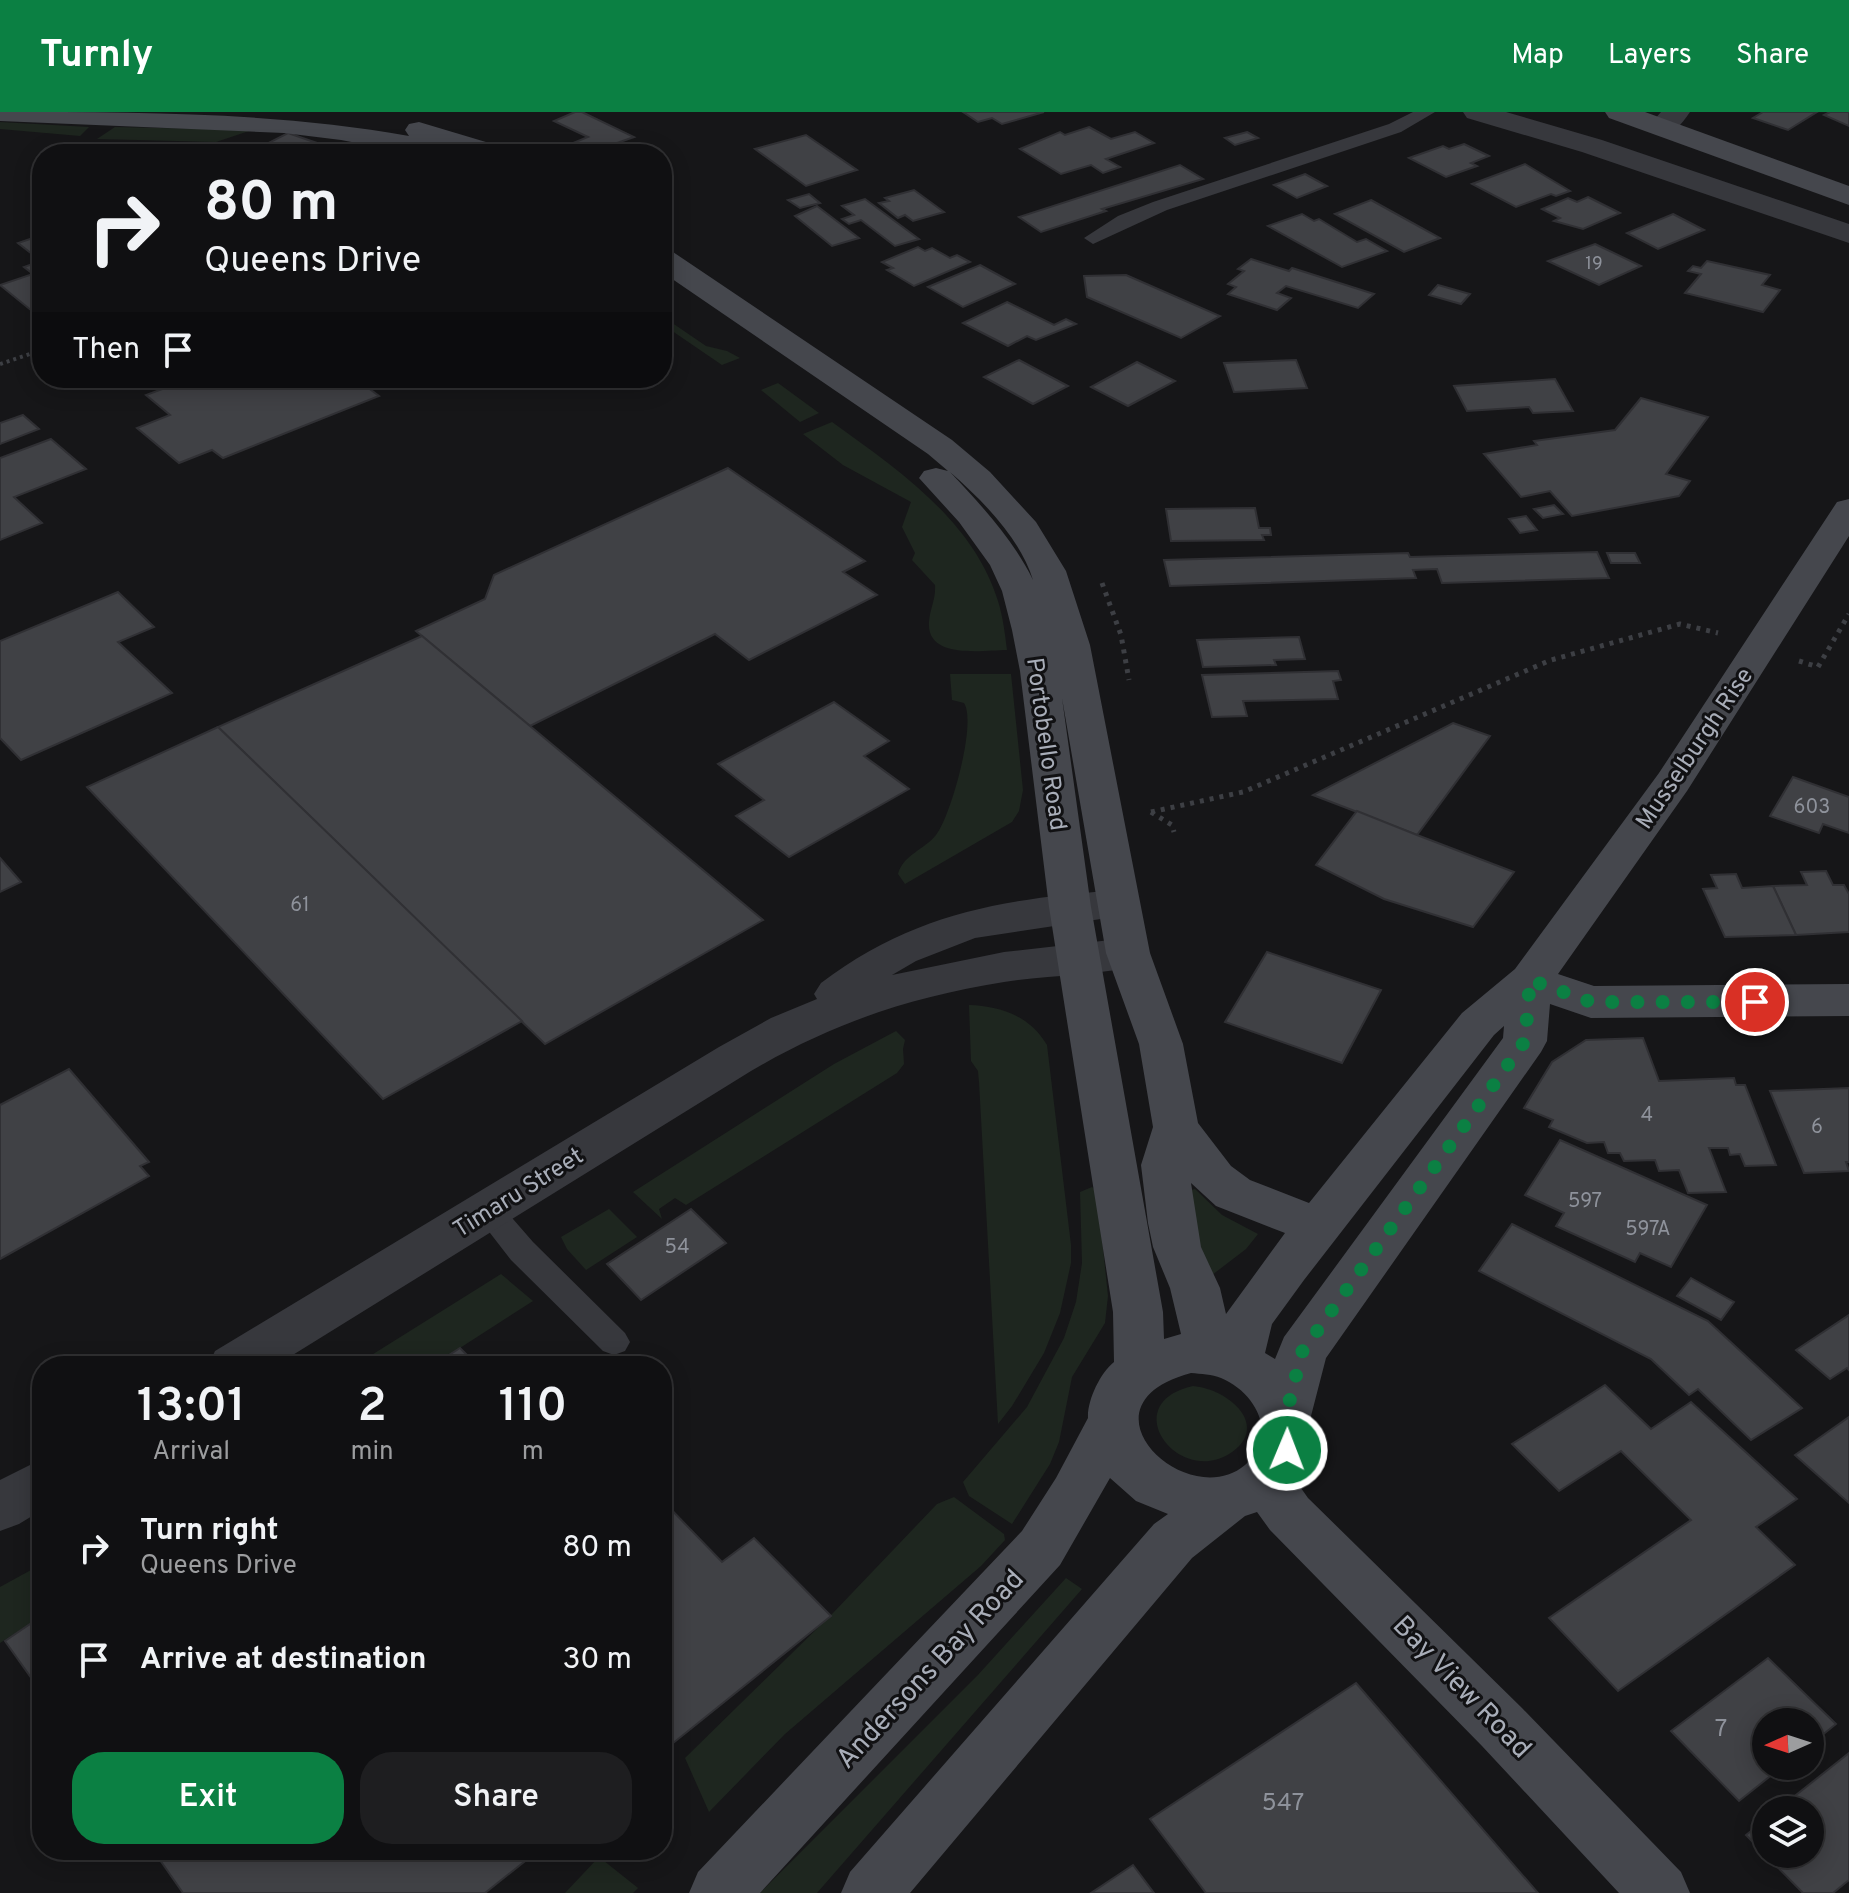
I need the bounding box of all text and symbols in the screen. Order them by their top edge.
text: Turnly [40,32,153,81]
text: Map [1511,38,1564,74]
text: Layers [1608,38,1692,74]
text: Share [1736,38,1809,74]
text: 80 m [204,170,338,240]
icon: right [72,176,176,280]
text: Queens Drive [204,239,421,285]
house number: 19 [1585,253,1603,276]
icon: arrive [156,328,200,372]
text: Then [72,332,140,369]
street label: Portobello Road [1018,656,1072,833]
street label: Musselburgh Rise [1630,662,1761,836]
house number: 603 [1794,795,1830,821]
house number: 61 [290,893,310,919]
pin [1721,968,1789,1036]
icon: arrive [1733,980,1777,1024]
house number: 4 [1641,1103,1653,1129]
house number: 6 [1811,1115,1823,1141]
street label: Timaru Street [448,1142,590,1246]
house number: 597 [1568,1189,1602,1215]
house number: 597A [1625,1217,1671,1243]
house number: 54 [664,1235,690,1261]
text: 13:01 [137,1378,246,1438]
text: 2 [357,1378,387,1438]
text: 110 [498,1378,567,1438]
position arrow [1245,1408,1329,1492]
text: Arrival [152,1436,230,1469]
text: min [350,1436,394,1469]
text: m [522,1436,544,1469]
text: Turn right [140,1513,278,1550]
icon: right [72,1526,116,1570]
text: 80 m [562,1530,632,1567]
text: Queens Drive [140,1550,297,1583]
street label: Andersons Bay Road [829,1563,1033,1777]
street label: Bay View Road [1384,1609,1538,1767]
icon: arrive [72,1638,116,1682]
text: Arrive at destination [140,1642,426,1679]
text: 30 m [563,1642,632,1679]
north arrow [1752,1708,1824,1780]
map controls [1752,1708,1824,1868]
house number: 7 [1715,1715,1727,1745]
button: Exit [72,1752,344,1844]
button: Share [360,1752,632,1844]
house number: 547 [1262,1789,1304,1819]
button: layers [1752,1796,1824,1868]

